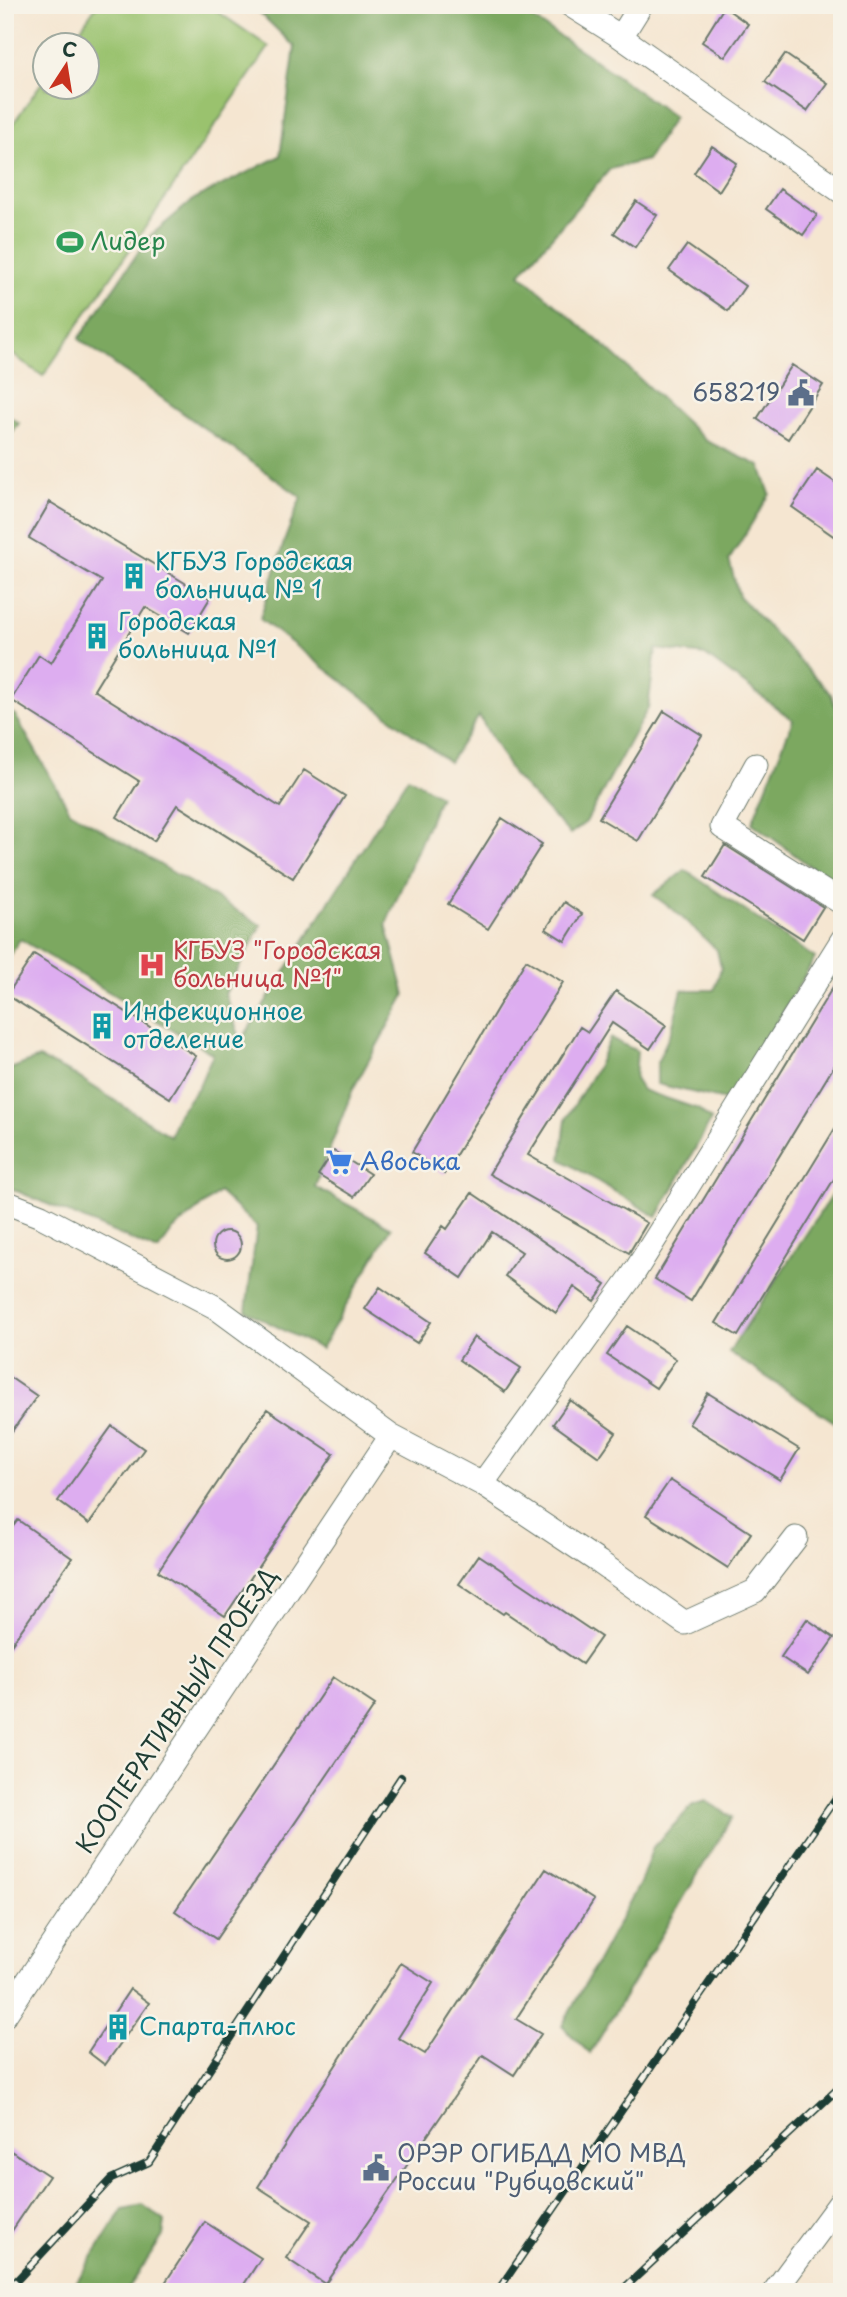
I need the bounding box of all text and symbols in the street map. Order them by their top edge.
north arrow [32,32,102,102]
text: С [60,33,80,64]
place label: Лидер [91,222,166,258]
sports icon: Лидер [55,227,85,257]
place label: 658219 [692,373,780,409]
public building icon: 658219 [786,378,816,408]
place label: КГБУЗ Городская больница № 1 [155,542,353,606]
building icon: КГБУЗ Городская больница № 1 [119,561,149,591]
place label: Городская больница №1 [118,602,277,666]
building icon: Городская больница №1 [82,621,112,651]
place label: КГБУЗ "Городская больница №1" [173,931,382,995]
hospital icon: КГБУЗ "Городская больница №1" [137,950,167,980]
place label: Инфекционное отделение [123,992,303,1056]
building icon: Инфекционное отделение [87,1011,117,1041]
place label: Авоська [360,1142,460,1178]
supermarket icon: Авоська [324,1147,354,1177]
street label: КООПЕРАТИВНЫЙ ПРОЕЗД [66,1560,285,1860]
place label: Спарта-плюс [139,2007,296,2043]
building icon: Спарта-плюс [103,2012,133,2042]
place label: ОРЭР ОГИБДД МО МВД России "Рубцовский" [397,2134,686,2198]
public building icon: ОРЭР ОГИБДД МО МВД России "Рубцовский" [361,2153,391,2183]

